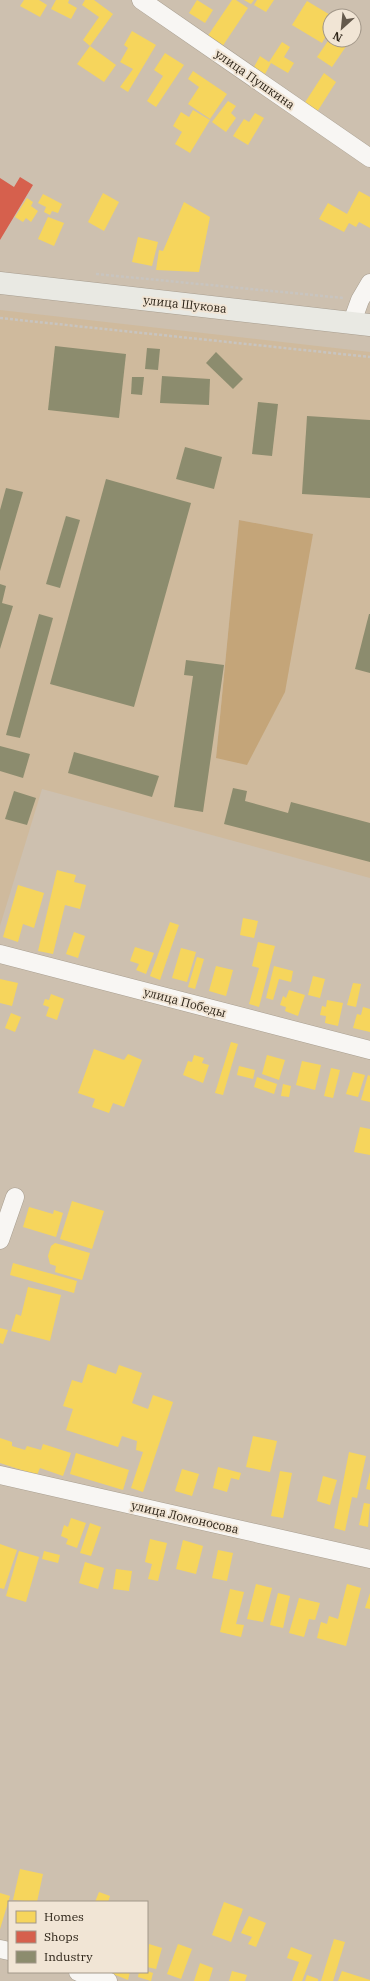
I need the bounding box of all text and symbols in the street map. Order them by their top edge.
north arrow [322,8,362,48]
text: N [330,29,345,45]
street label: улица Пушкина [212,46,298,112]
street label: улица Шукова [143,292,228,316]
street label: улица Победы [142,984,228,1020]
street label: улица Ломоносова [130,1497,241,1537]
legend [8,1901,148,1973]
text: Homes [44,1909,84,1924]
text: Shops [44,1929,79,1944]
text: Industry [44,1949,93,1964]

